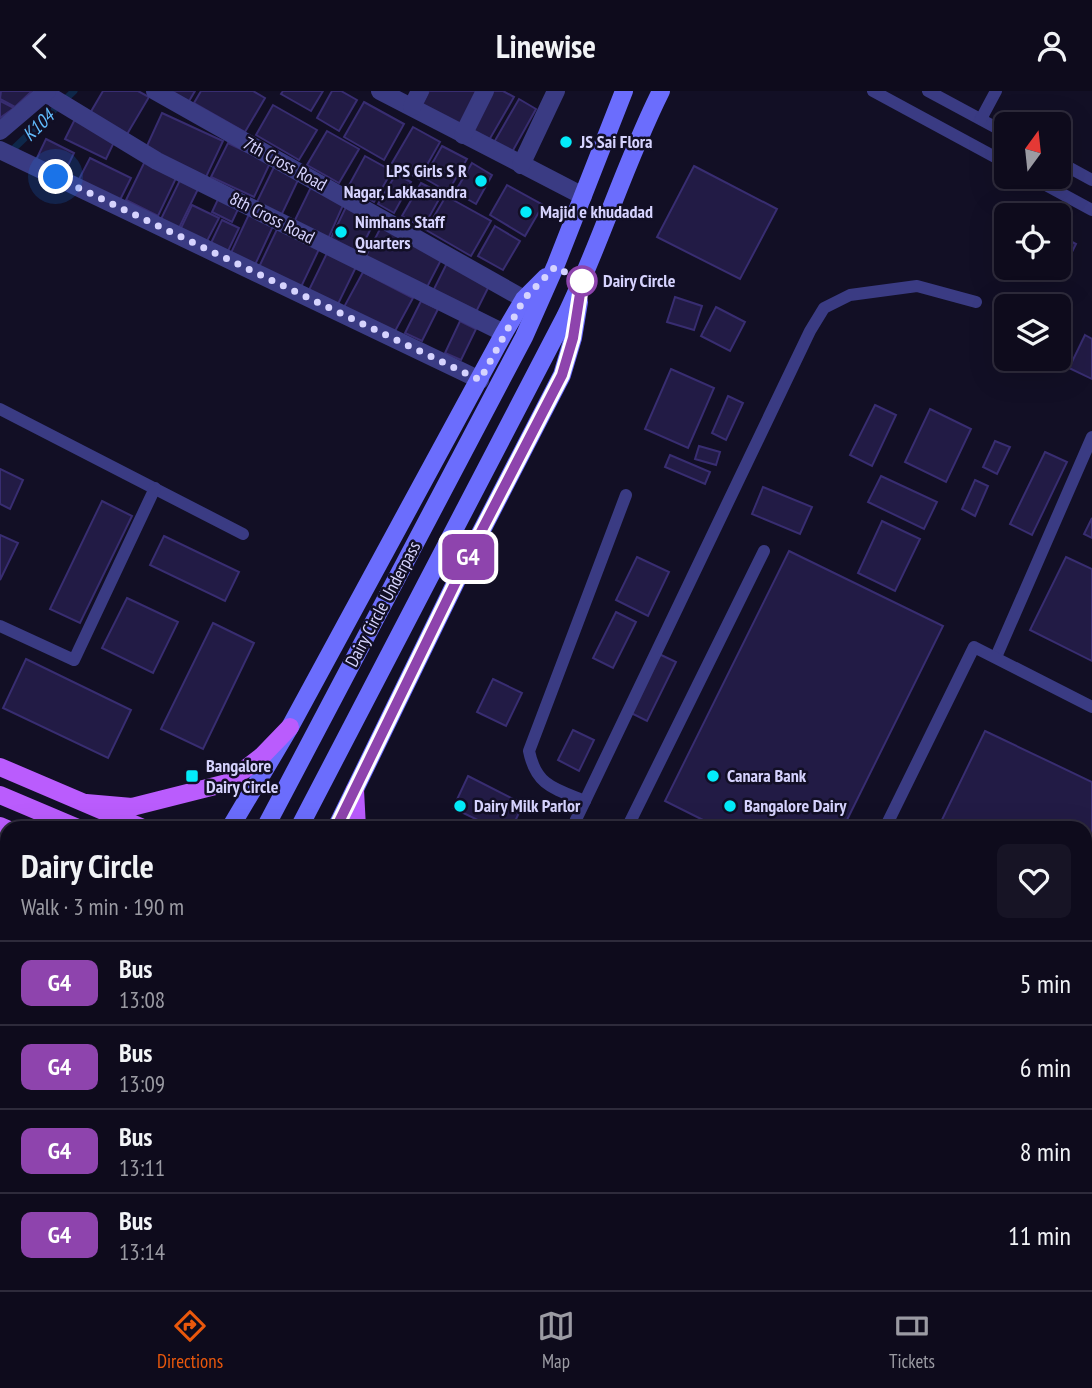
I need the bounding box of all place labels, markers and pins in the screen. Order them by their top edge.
place label: JS Sai Flora [579,130,653,153]
marker: JS Sai Flora [558,134,574,150]
place label: LPS Girls S R Nagar, Lakkasandra [344,159,467,203]
marker: LPS Girls S R Nagar, Lakkasandra [473,173,489,189]
place label: Majid e khudadad [540,200,653,223]
marker: Majid e khudadad [518,204,534,220]
place label: Nimhans Staff Quarters [355,210,446,254]
marker: Nimhans Staff Quarters [333,224,349,240]
marker: Dairy Circle [567,266,597,296]
place label: Dairy Circle [603,269,676,292]
place label: Bangalore Dairy Circle [206,754,279,798]
place label: Canara Bank [727,764,807,787]
marker: Bangalore Dairy Circle [184,768,200,784]
marker: Canara Bank [705,768,721,784]
place label: Dairy Milk Parlor [474,794,581,817]
place label: Bangalore Dairy [744,794,847,817]
marker: Dairy Milk Parlor [452,798,468,814]
marker: Bangalore Dairy [722,798,738,814]

